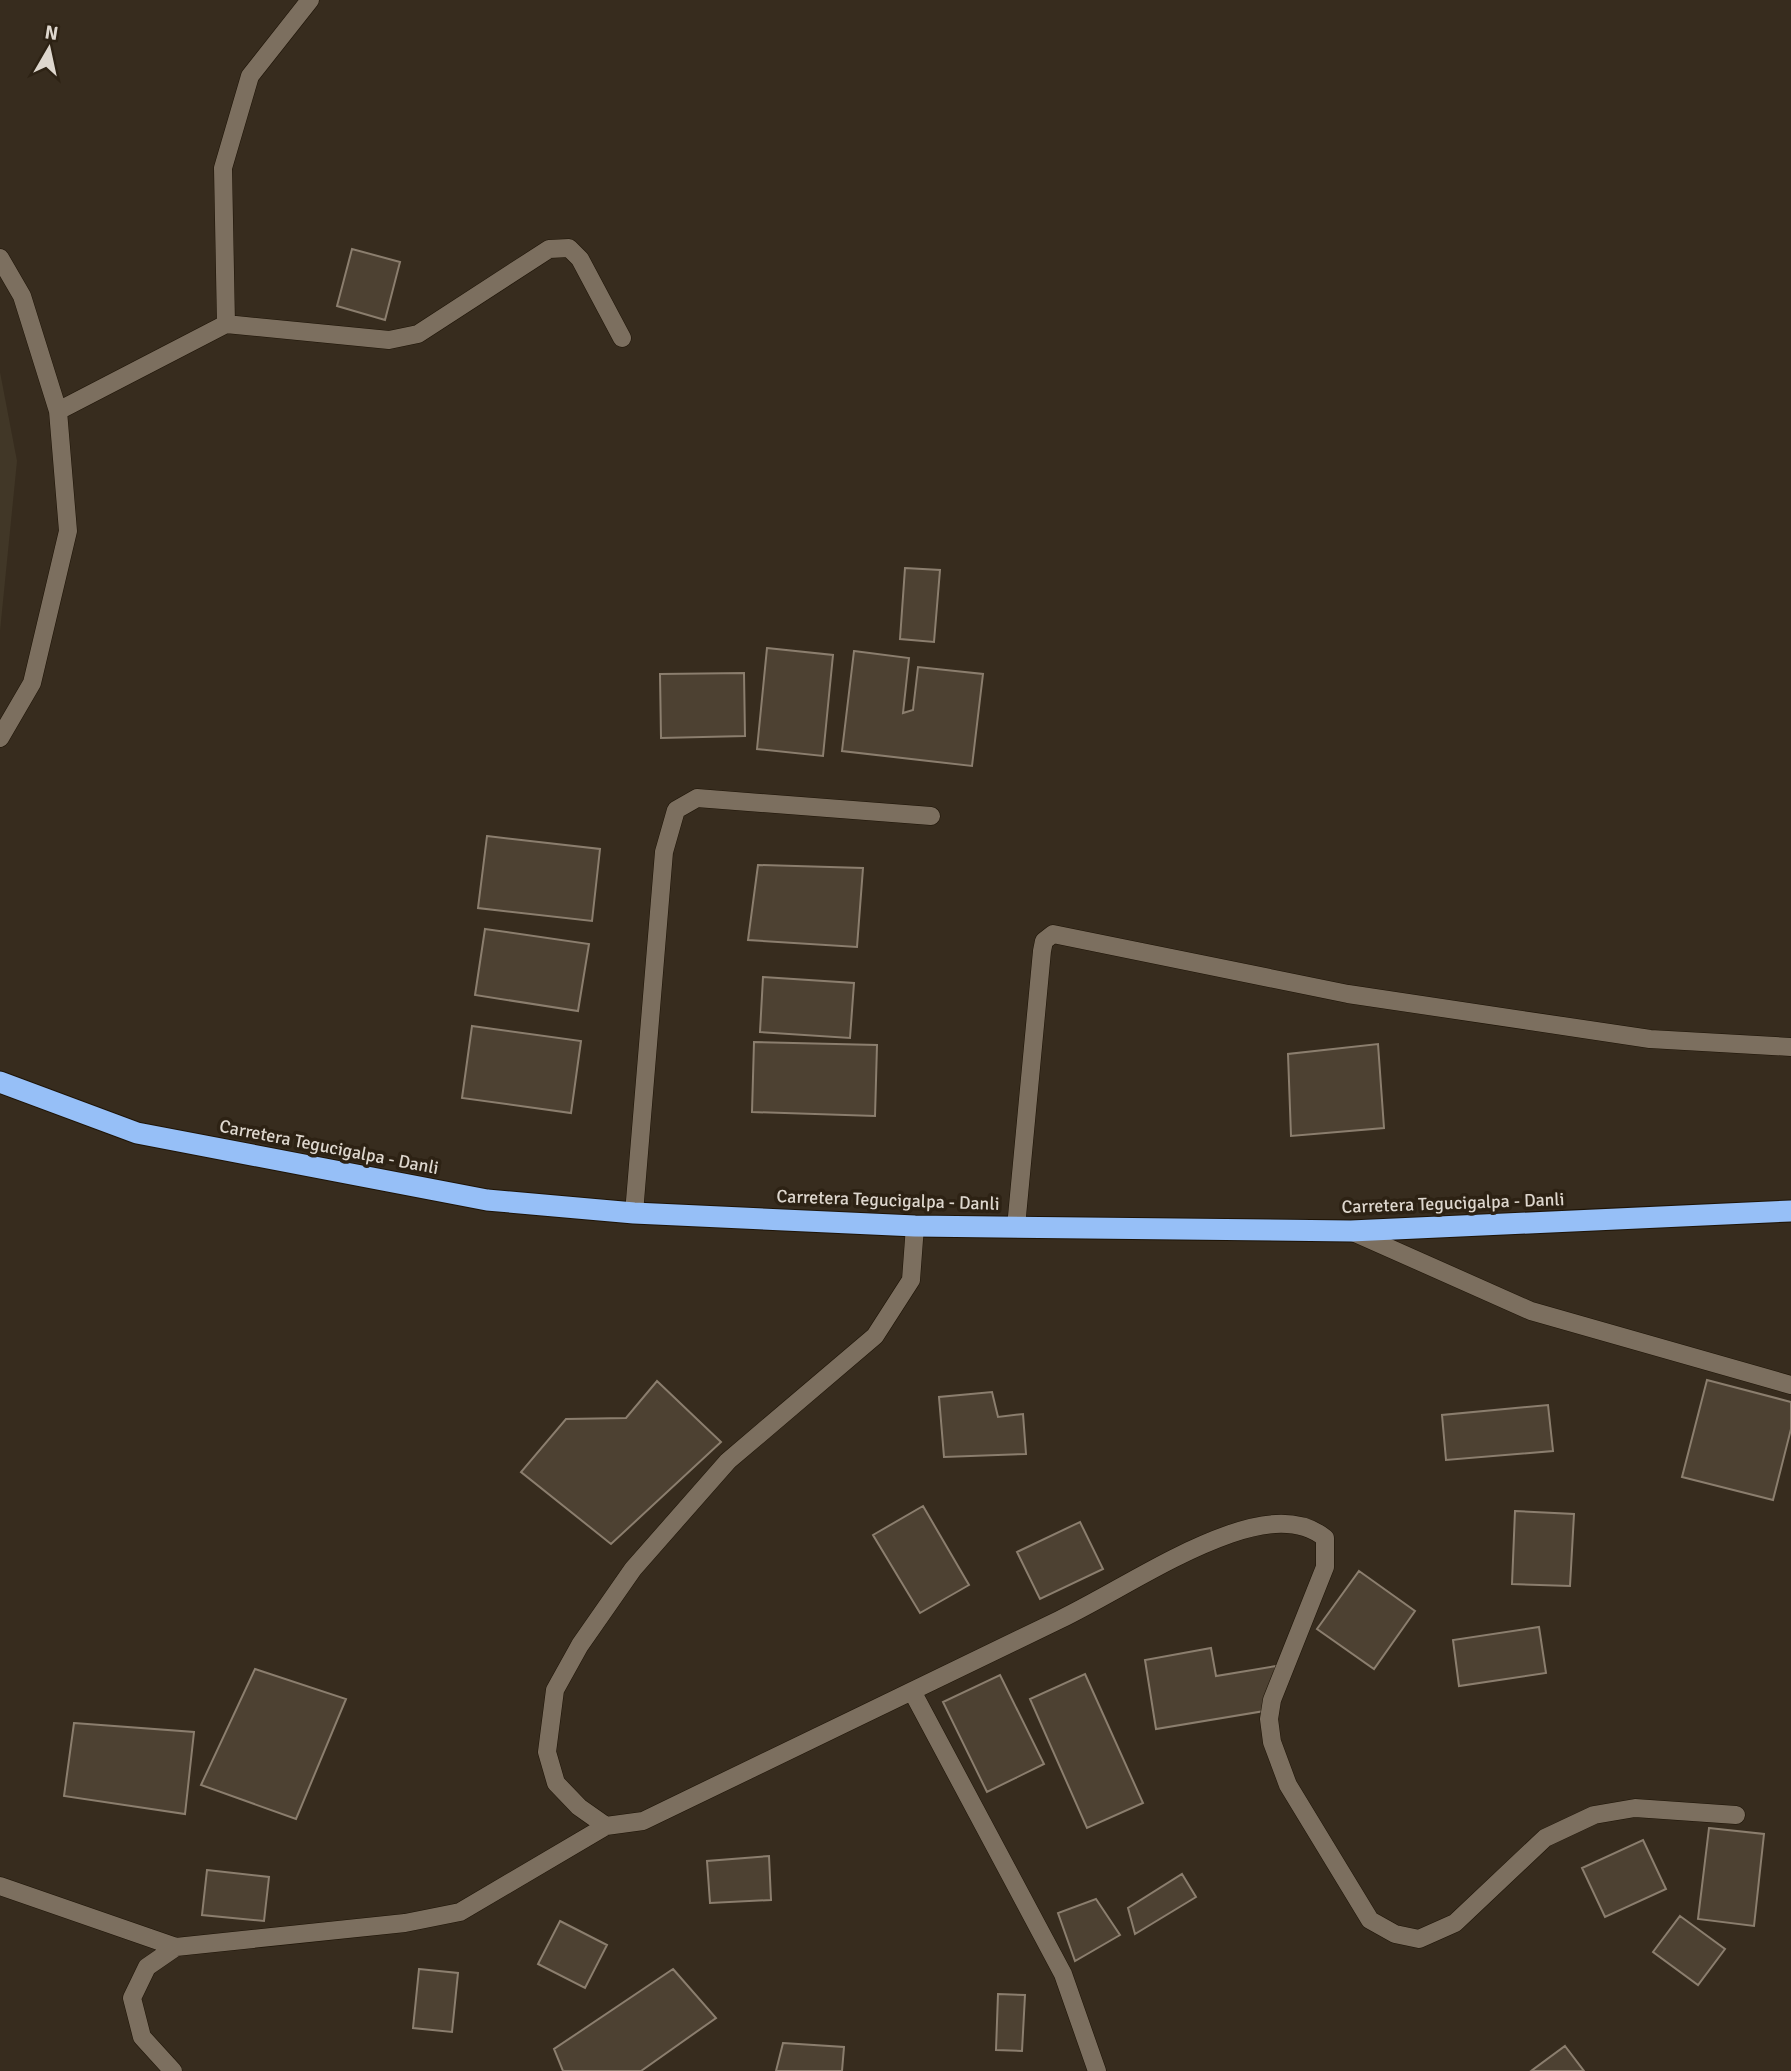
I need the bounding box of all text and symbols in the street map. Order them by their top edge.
north arrow [14,14,84,84]
text: N [43,20,60,46]
street label: Carretera Tegucigalpa - Danli [217,1115,441,1179]
street label: Carretera Tegucigalpa - Danli [776,1185,1000,1215]
street label: Carretera Tegucigalpa - Danli [1341,1188,1565,1218]

